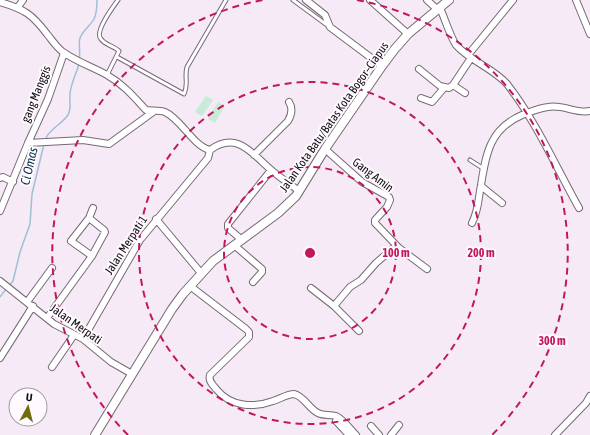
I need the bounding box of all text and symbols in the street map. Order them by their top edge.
street label: Jalan Kota Batu/Batas Kota Bogor–Ciapus [277,39,391,195]
street label: gang Manggis [18,64,54,124]
water label: Ci Omas [17,145,41,186]
street label: Gang Amin [350,155,396,195]
street label: Jalan Merpati 1 [102,213,150,277]
centre of rings [303,246,317,260]
text: 100 m [382,246,410,260]
text: 200 m [467,246,495,260]
street label: Jalan Merpati [47,301,105,347]
text: 300 m [538,334,566,348]
north arrow [8,387,48,427]
text: U [25,391,33,403]

